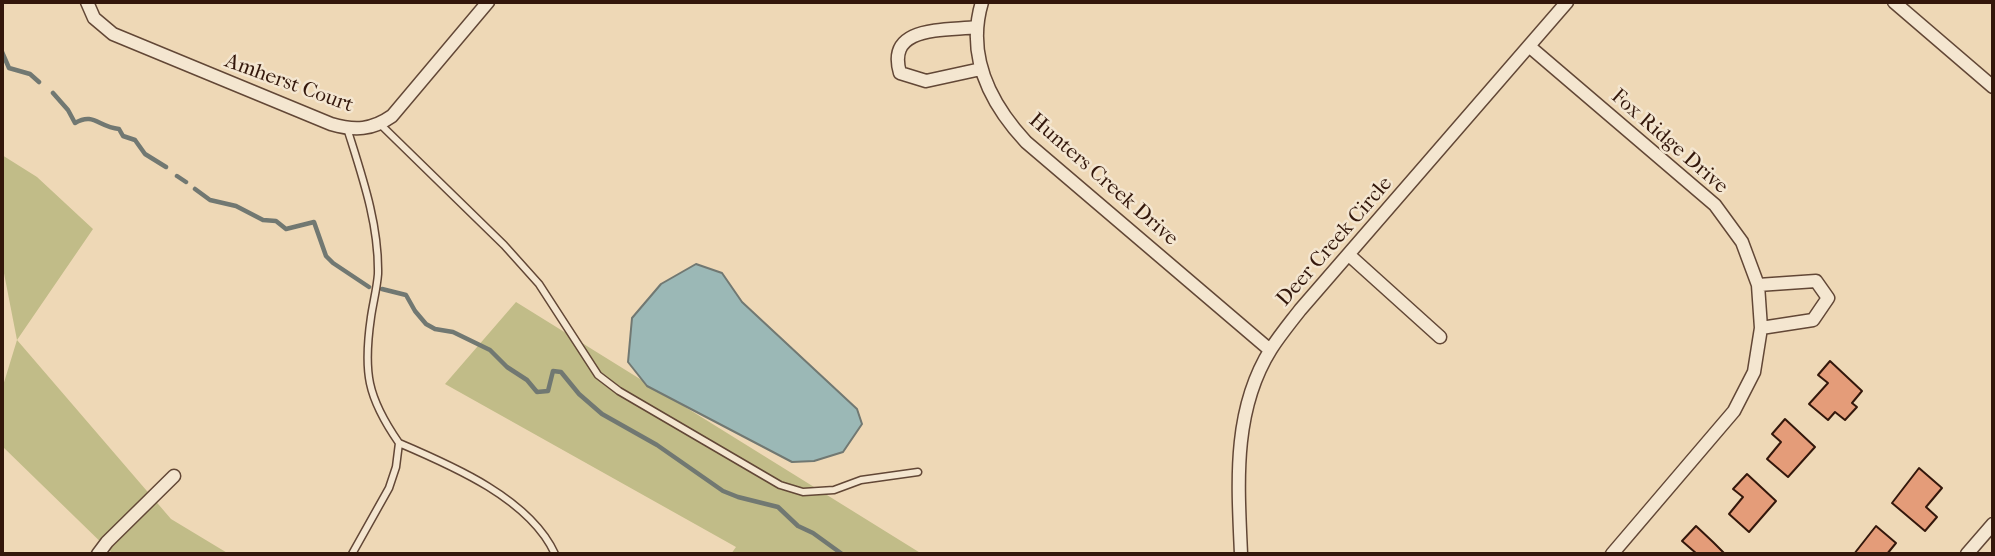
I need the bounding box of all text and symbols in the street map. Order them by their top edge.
street label: Amherst Court [221,49,357,119]
street label: Fox Ridge Drive [1605,84,1733,200]
street label: Hunters Creek Drive [1023,108,1183,252]
street label: Deer Creek Circle [1272,172,1398,312]

